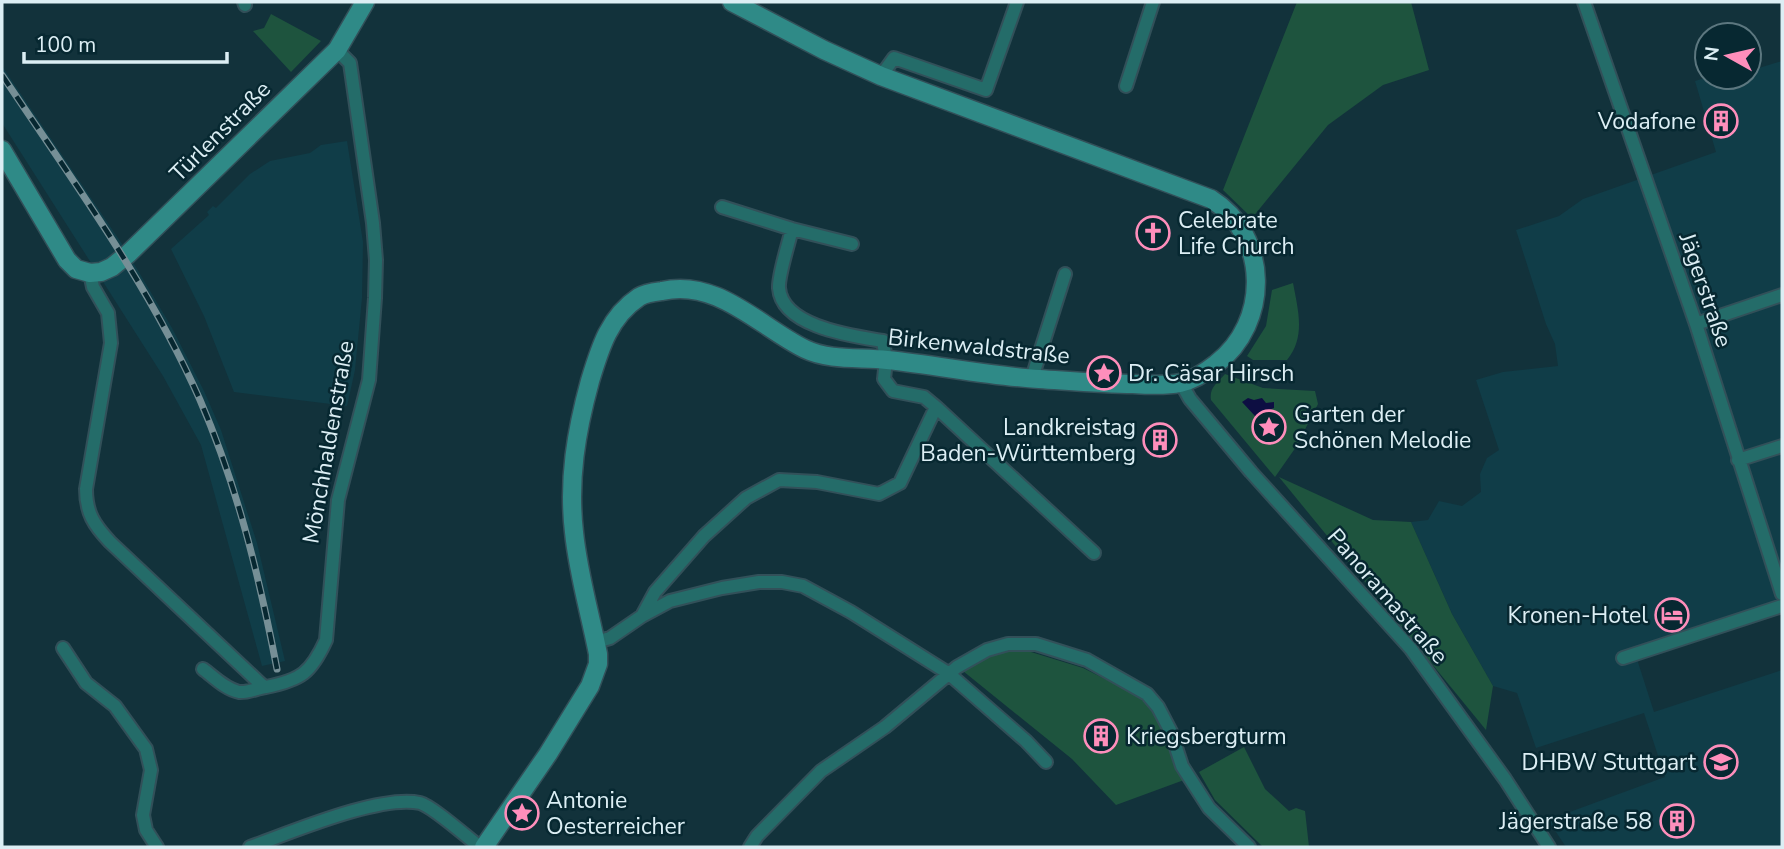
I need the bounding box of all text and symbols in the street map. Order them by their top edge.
scale bar [24,21,228,65]
north arrow [1693,21,1763,91]
text: 100 m [35,31,96,59]
text: N [1698,45,1726,63]
street label: Türlenstraße [163,74,278,189]
building icon: Vodafone [1702,102,1740,140]
place label: Vodafone [1597,106,1696,137]
place label: Celebrate Life Church [1178,205,1295,262]
church icon: Celebrate Life Church [1134,214,1172,252]
street label: Jägerstraße [1671,228,1740,352]
street label: Birkenwaldstraße [887,322,1071,371]
street label: Mönchhaldenstraße [295,338,362,546]
place icon: Dr. Cäsar Hirsch [1085,354,1123,392]
place label: Dr. Cäsar Hirsch [1128,358,1294,389]
place label: Garten der Schönen Melodie [1294,399,1471,456]
place icon: Garten der Schönen Melodie [1250,408,1288,446]
place label: Landkreistag Baden-Württemberg [920,412,1136,469]
building icon: Landkreistag Baden-Württemberg [1141,421,1179,459]
street label: Panoramastraße [1320,522,1455,671]
hotel icon: Kronen-Hotel [1653,596,1691,634]
place label: Kronen-Hotel [1507,600,1648,631]
building icon: Kriegsbergturm [1082,717,1120,755]
place label: Kriegsbergturm [1126,721,1287,752]
school or university icon: DHBW Stuttgart [1702,743,1740,781]
place label: DHBW Stuttgart [1522,747,1697,778]
place label: Antonie Oesterreicher [546,785,686,842]
place icon: Antonie Oesterreicher [503,794,541,832]
building icon: Jägerstraße 58 [1658,802,1696,840]
place label: Jägerstraße 58 [1498,806,1652,837]

